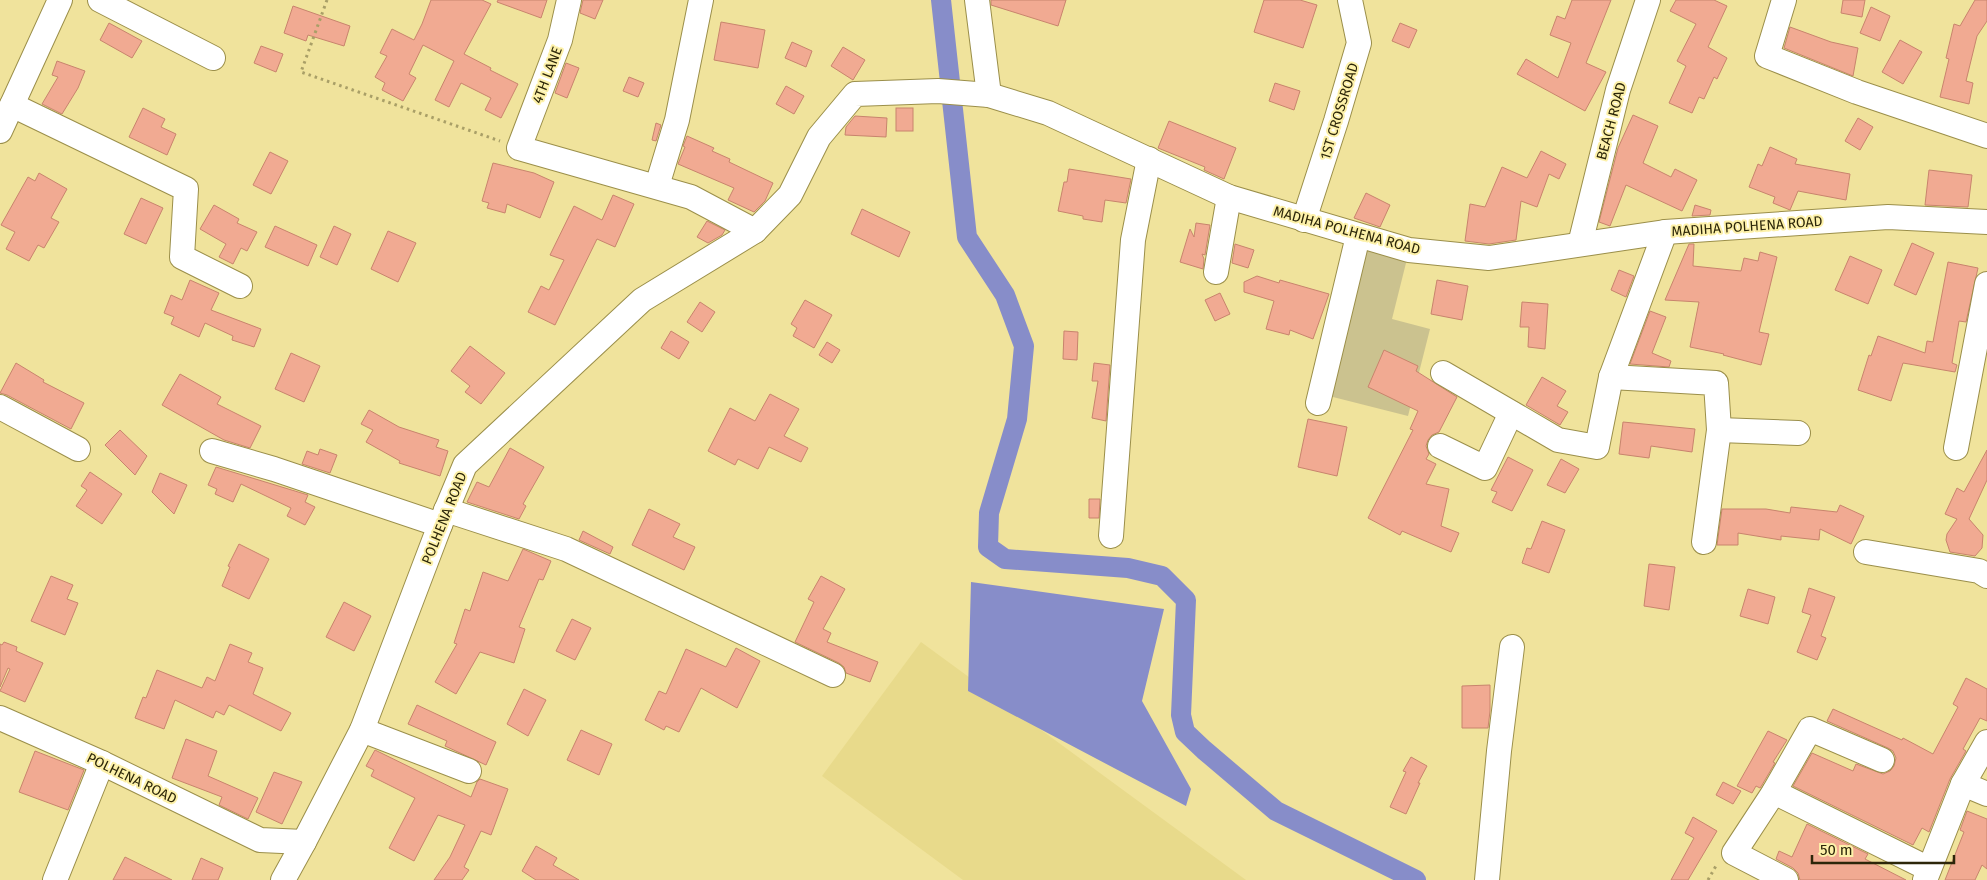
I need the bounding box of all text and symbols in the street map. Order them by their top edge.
street label: 4TH LANE [529,44,566,106]
street label: 1ST CROSSROAD [1317,61,1362,162]
street label: BEACH ROAD [1593,80,1630,162]
street label: MADIHA POLHENA ROAD [1272,203,1422,258]
street label: MADIHA POLHENA ROAD [1671,213,1823,240]
street label: POLHENA ROAD [418,470,471,567]
street label: POLHENA ROAD [84,749,180,808]
scale bar [1812,832,1954,864]
text: 50 m [1820,841,1853,859]

